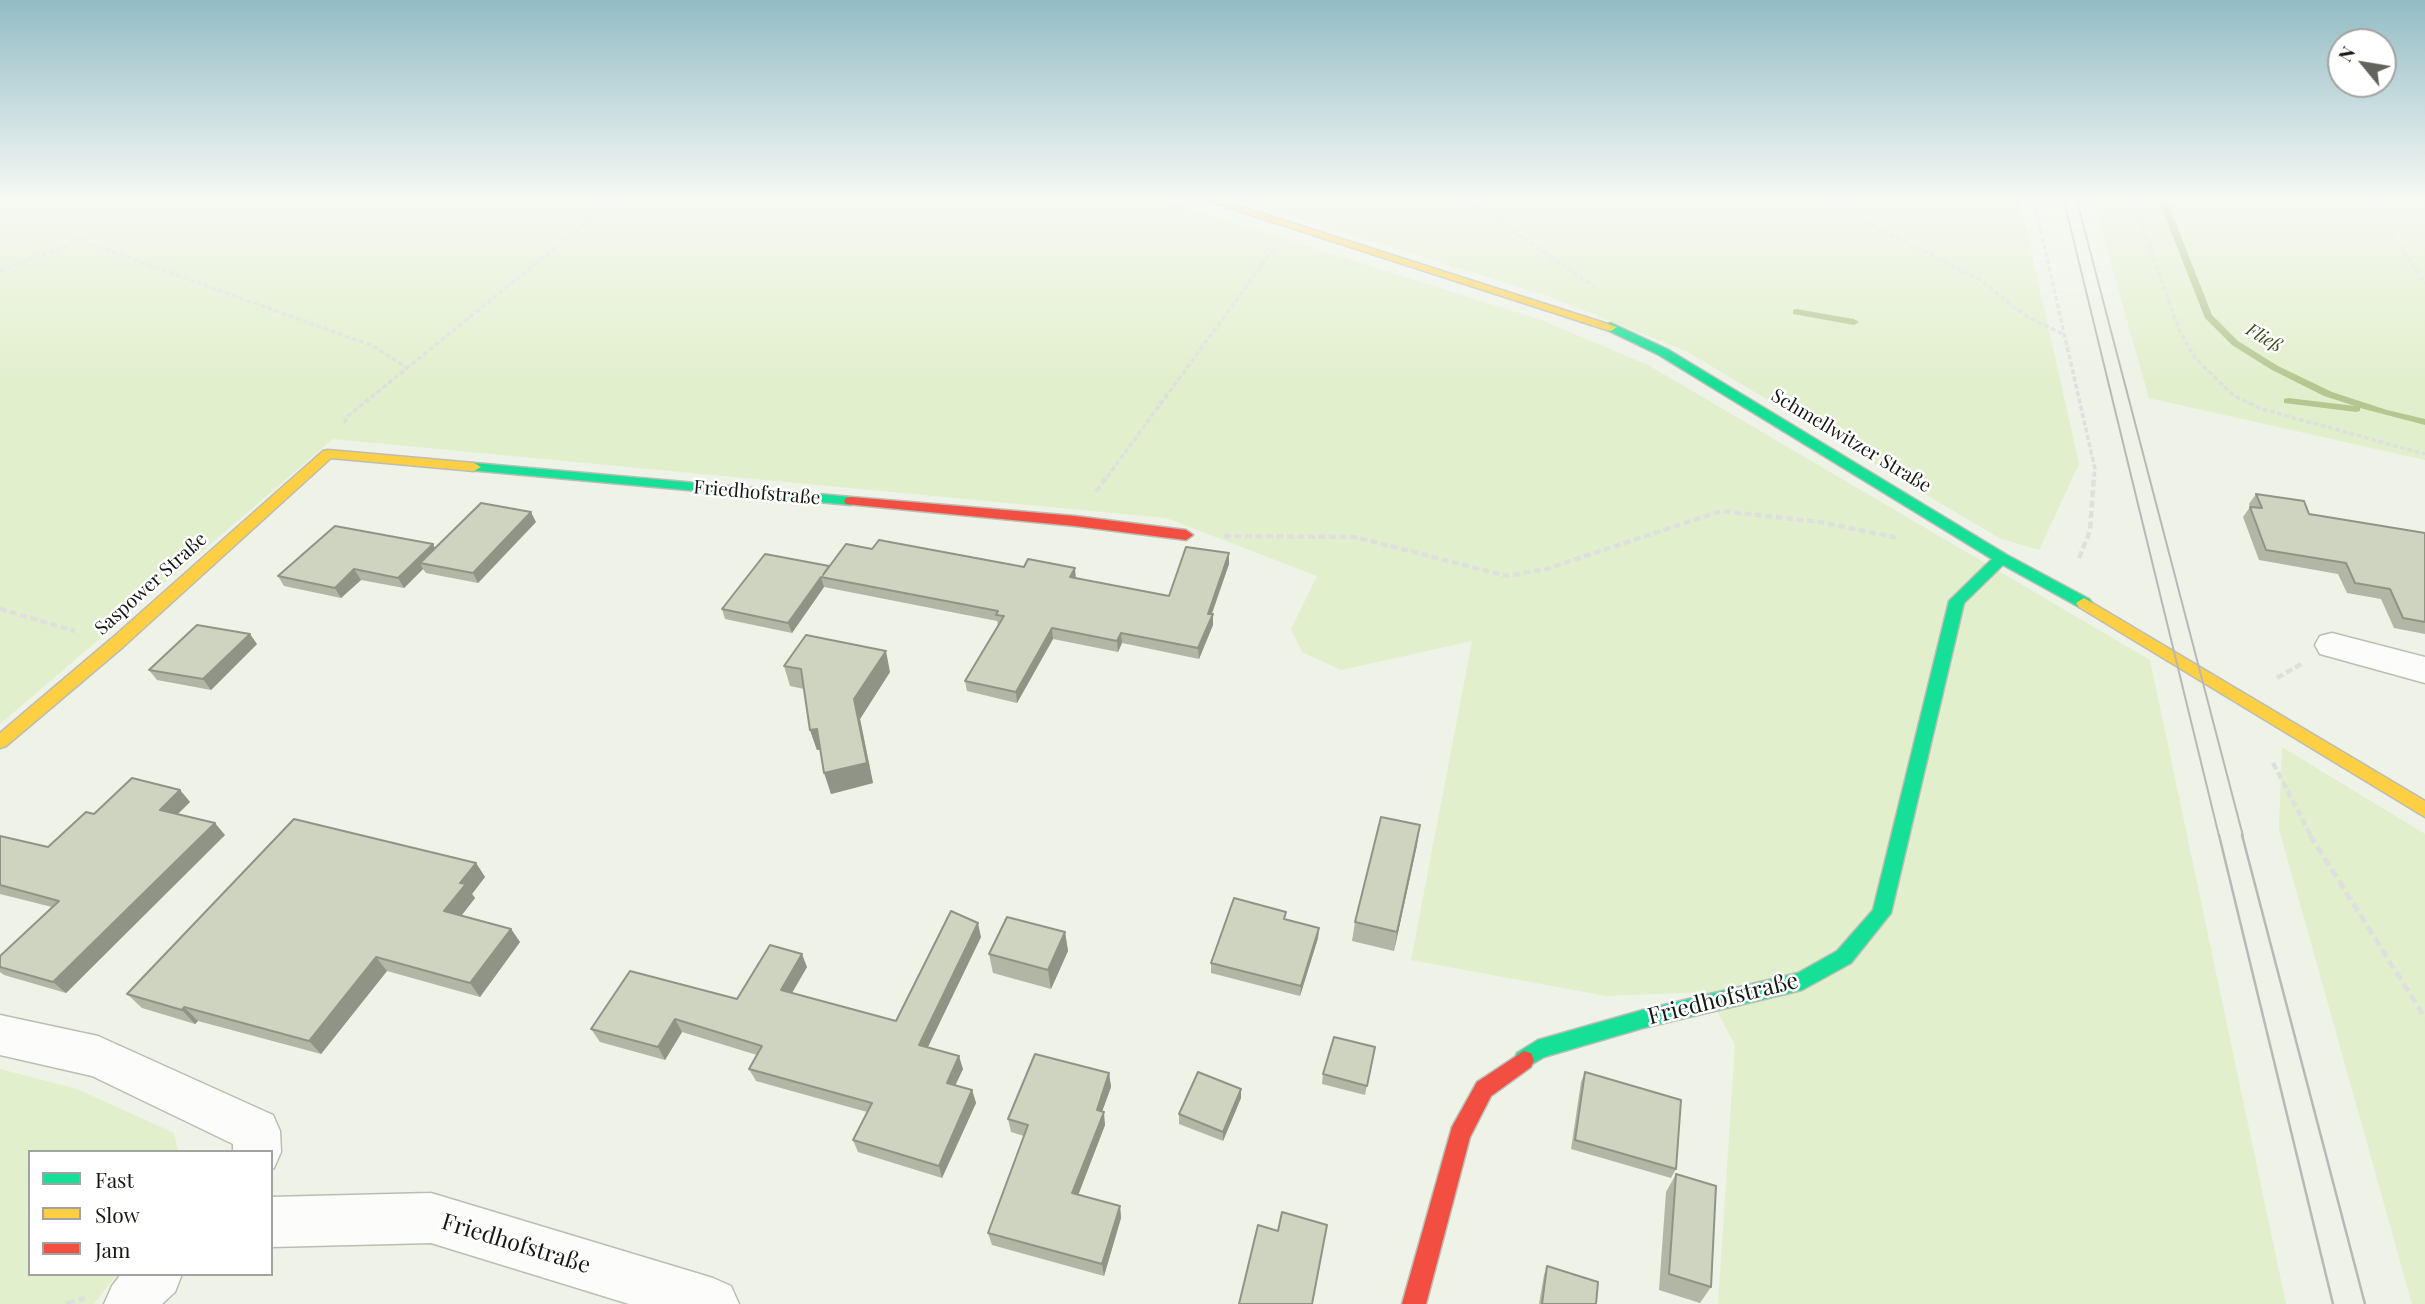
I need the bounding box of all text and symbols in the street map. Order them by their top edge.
north arrow [2327,28,2397,98]
text: N [2331,41,2360,66]
water label: Fließ [2242,319,2286,357]
street label: Schmellwitzer Straße [1767,384,1935,498]
street label: Friedhofstraße [693,476,821,510]
street label: Saspower Straße [90,528,212,640]
street label: Friedhofstraße [1645,967,1801,1031]
legend [28,1150,273,1276]
text: Fast [95,1165,134,1193]
text: Slow [95,1200,140,1228]
street label: Friedhofstraße [438,1208,594,1280]
text: Jam [95,1235,131,1263]

